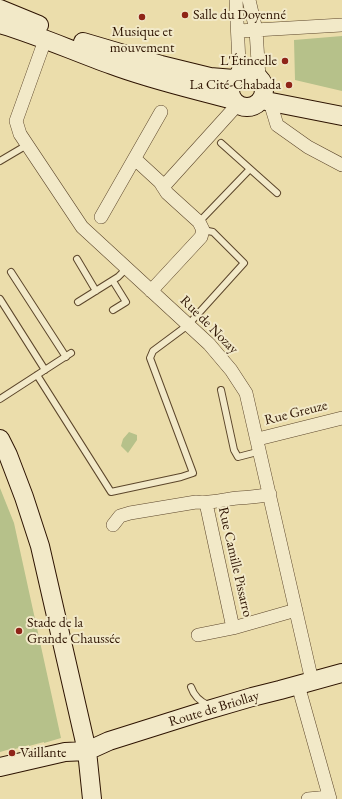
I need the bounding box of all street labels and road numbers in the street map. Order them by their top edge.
street label: Rue de Nozay [176,292,242,358]
street label: Rue Greuze [263,397,329,429]
street label: Rue Camille Pissarro [214,505,256,619]
street label: Route de Briollay [167,687,261,731]

